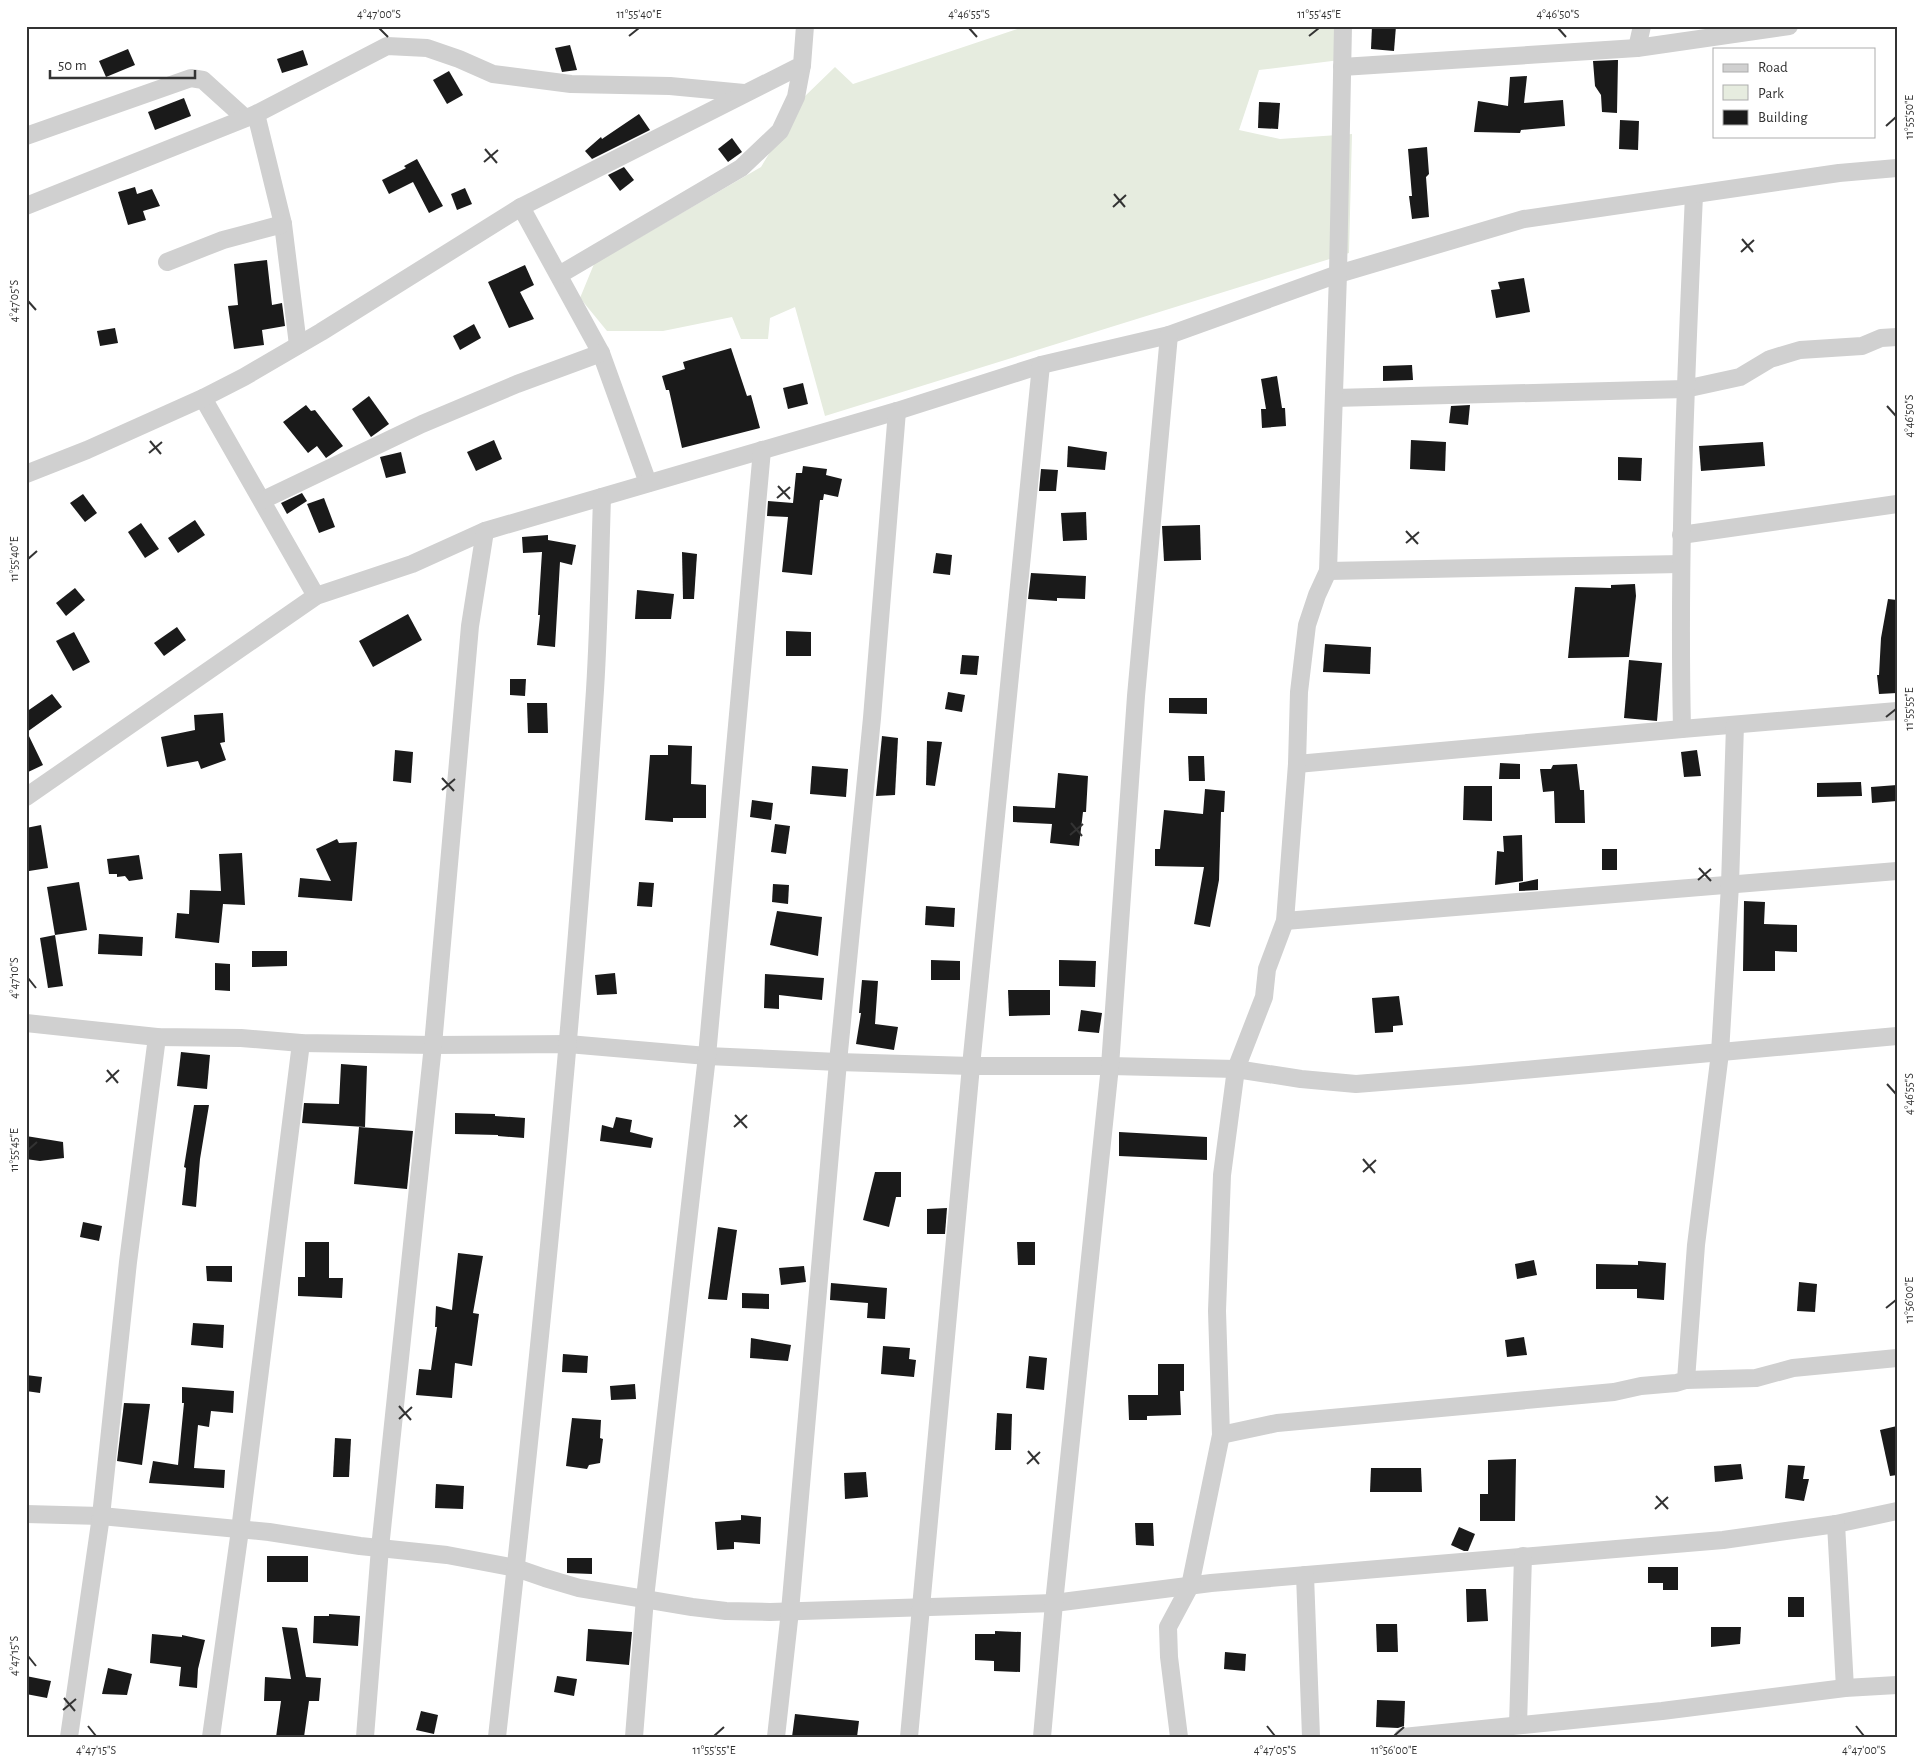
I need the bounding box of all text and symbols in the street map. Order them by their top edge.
text: 4°47'00"S [357,8,401,20]
text: 11°55'40"E [616,8,662,20]
text: 4°46'55"S [948,8,990,20]
text: 11°55'45"E [1297,8,1341,20]
text: 4°46'50"S [1536,8,1580,20]
scale bar [50,48,195,80]
legend [1713,48,1876,138]
text: 50 m [58,58,87,73]
text: Road [1758,60,1788,75]
text: Park [1758,86,1784,101]
text: 11°55'50"E [1903,95,1915,139]
text: Building [1758,110,1808,125]
text: 4°47'05"S [8,279,20,322]
text: 4°46'50"S [1903,394,1915,438]
text: 11°55'40"E [8,536,20,582]
text: 11°55'55"E [1903,687,1915,730]
text: 4°47'10"S [8,957,20,999]
text: 4°46'55"S [1903,1073,1915,1115]
text: 11°55'45"E [8,1128,20,1172]
text: 11°56'00"E [1903,1277,1915,1323]
text: 4°47'15"S [8,1636,20,1676]
text: 4°47'15"S [76,1744,116,1756]
text: 11°55'55"E [693,1744,736,1756]
text: 4°47'05"S [1254,1744,1297,1756]
text: 11°56'00"E [1371,1744,1417,1756]
text: 4°47'00"S [1842,1744,1886,1756]

